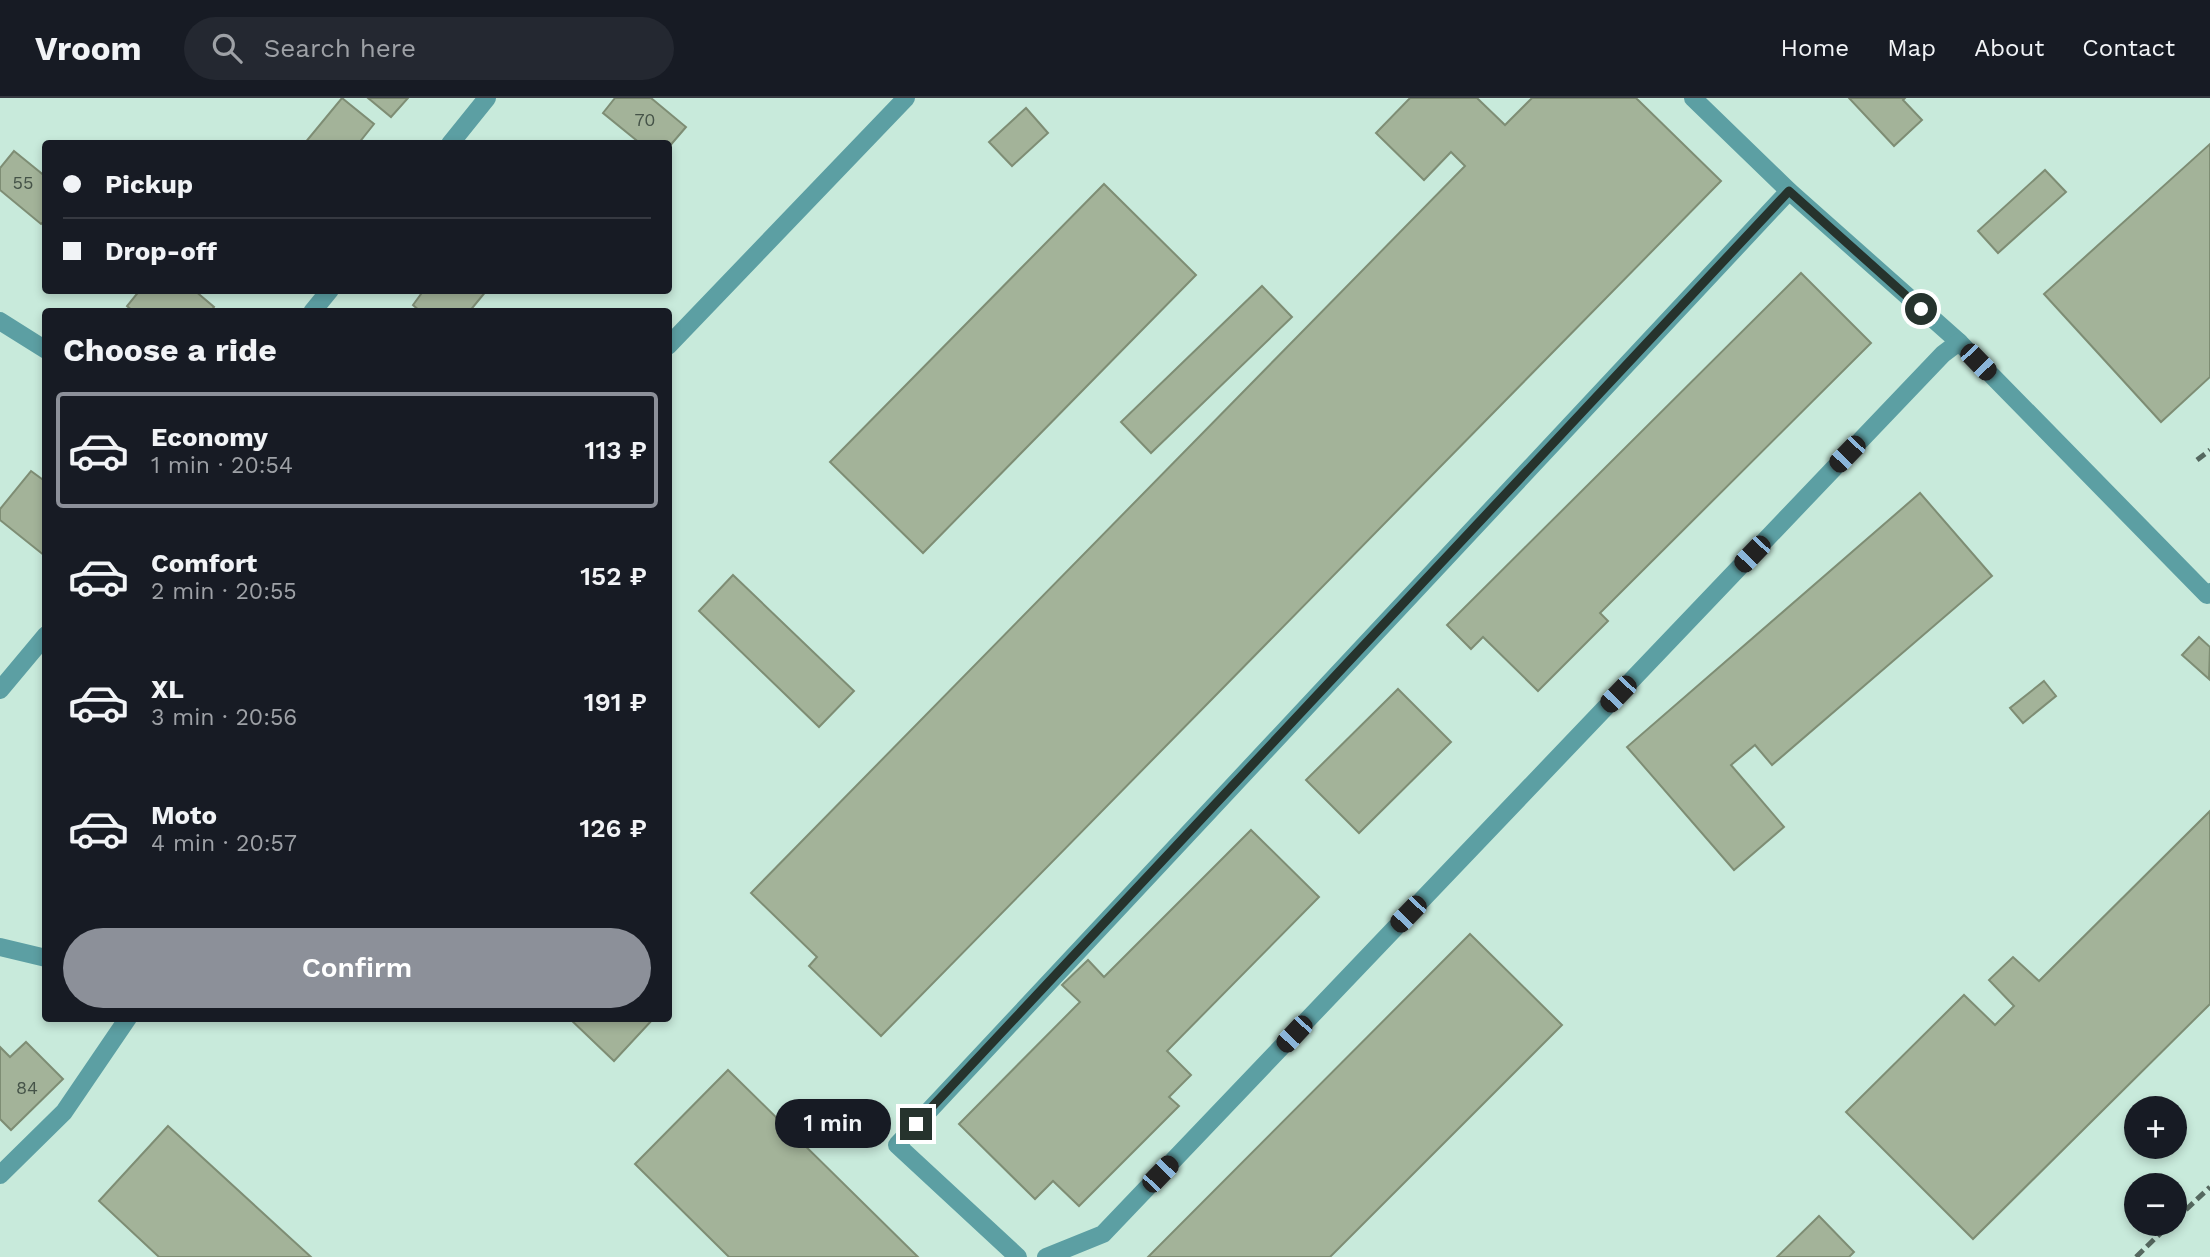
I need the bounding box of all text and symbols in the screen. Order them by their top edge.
search box [184,17,674,80]
text: Vroom [35,29,142,68]
icon: search [208,29,246,67]
text: Search here [264,33,416,63]
text: Home [1781,34,1849,62]
text: Map [1887,34,1936,62]
text: About [1974,34,2044,62]
text: Contact [2082,34,2175,62]
house number: 70 [635,109,655,130]
text: Pickup [105,169,193,199]
house number: 55 [13,172,33,193]
text: Drop-off [105,236,217,266]
route start [1905,293,1937,325]
text: Choose a ride [63,331,277,369]
car [1956,340,2001,384]
icon: car [67,419,130,482]
text: Economy [151,422,268,452]
car [1825,432,1870,476]
text: 113 ₽ [585,435,647,465]
text: 1 min · 20:54 [151,452,293,479]
car [1730,532,1775,576]
icon: car [67,545,130,608]
text: Comfort [151,548,257,578]
text: 152 ₽ [580,561,647,591]
text: 2 min · 20:55 [151,578,297,605]
icon: car [67,671,130,734]
car [1596,672,1641,716]
text: XL [151,674,184,704]
text: 191 ₽ [584,687,647,717]
text: 3 min · 20:56 [151,704,297,731]
icon: car [67,797,130,860]
text: Moto [151,800,217,830]
text: 126 ₽ [579,813,647,843]
text: 4 min · 20:57 [151,830,297,857]
car [1386,892,1431,936]
button: Confirm [63,928,651,1008]
car [1272,1011,1317,1057]
house number: 84 [16,1077,38,1098]
map controls [2124,1096,2187,1236]
button: + [2124,1096,2187,1159]
callout: 1 min [776,1100,892,1148]
route end [900,1108,932,1140]
text: 1 min [803,1110,863,1137]
car [1138,1152,1183,1196]
button: − [2124,1173,2187,1236]

